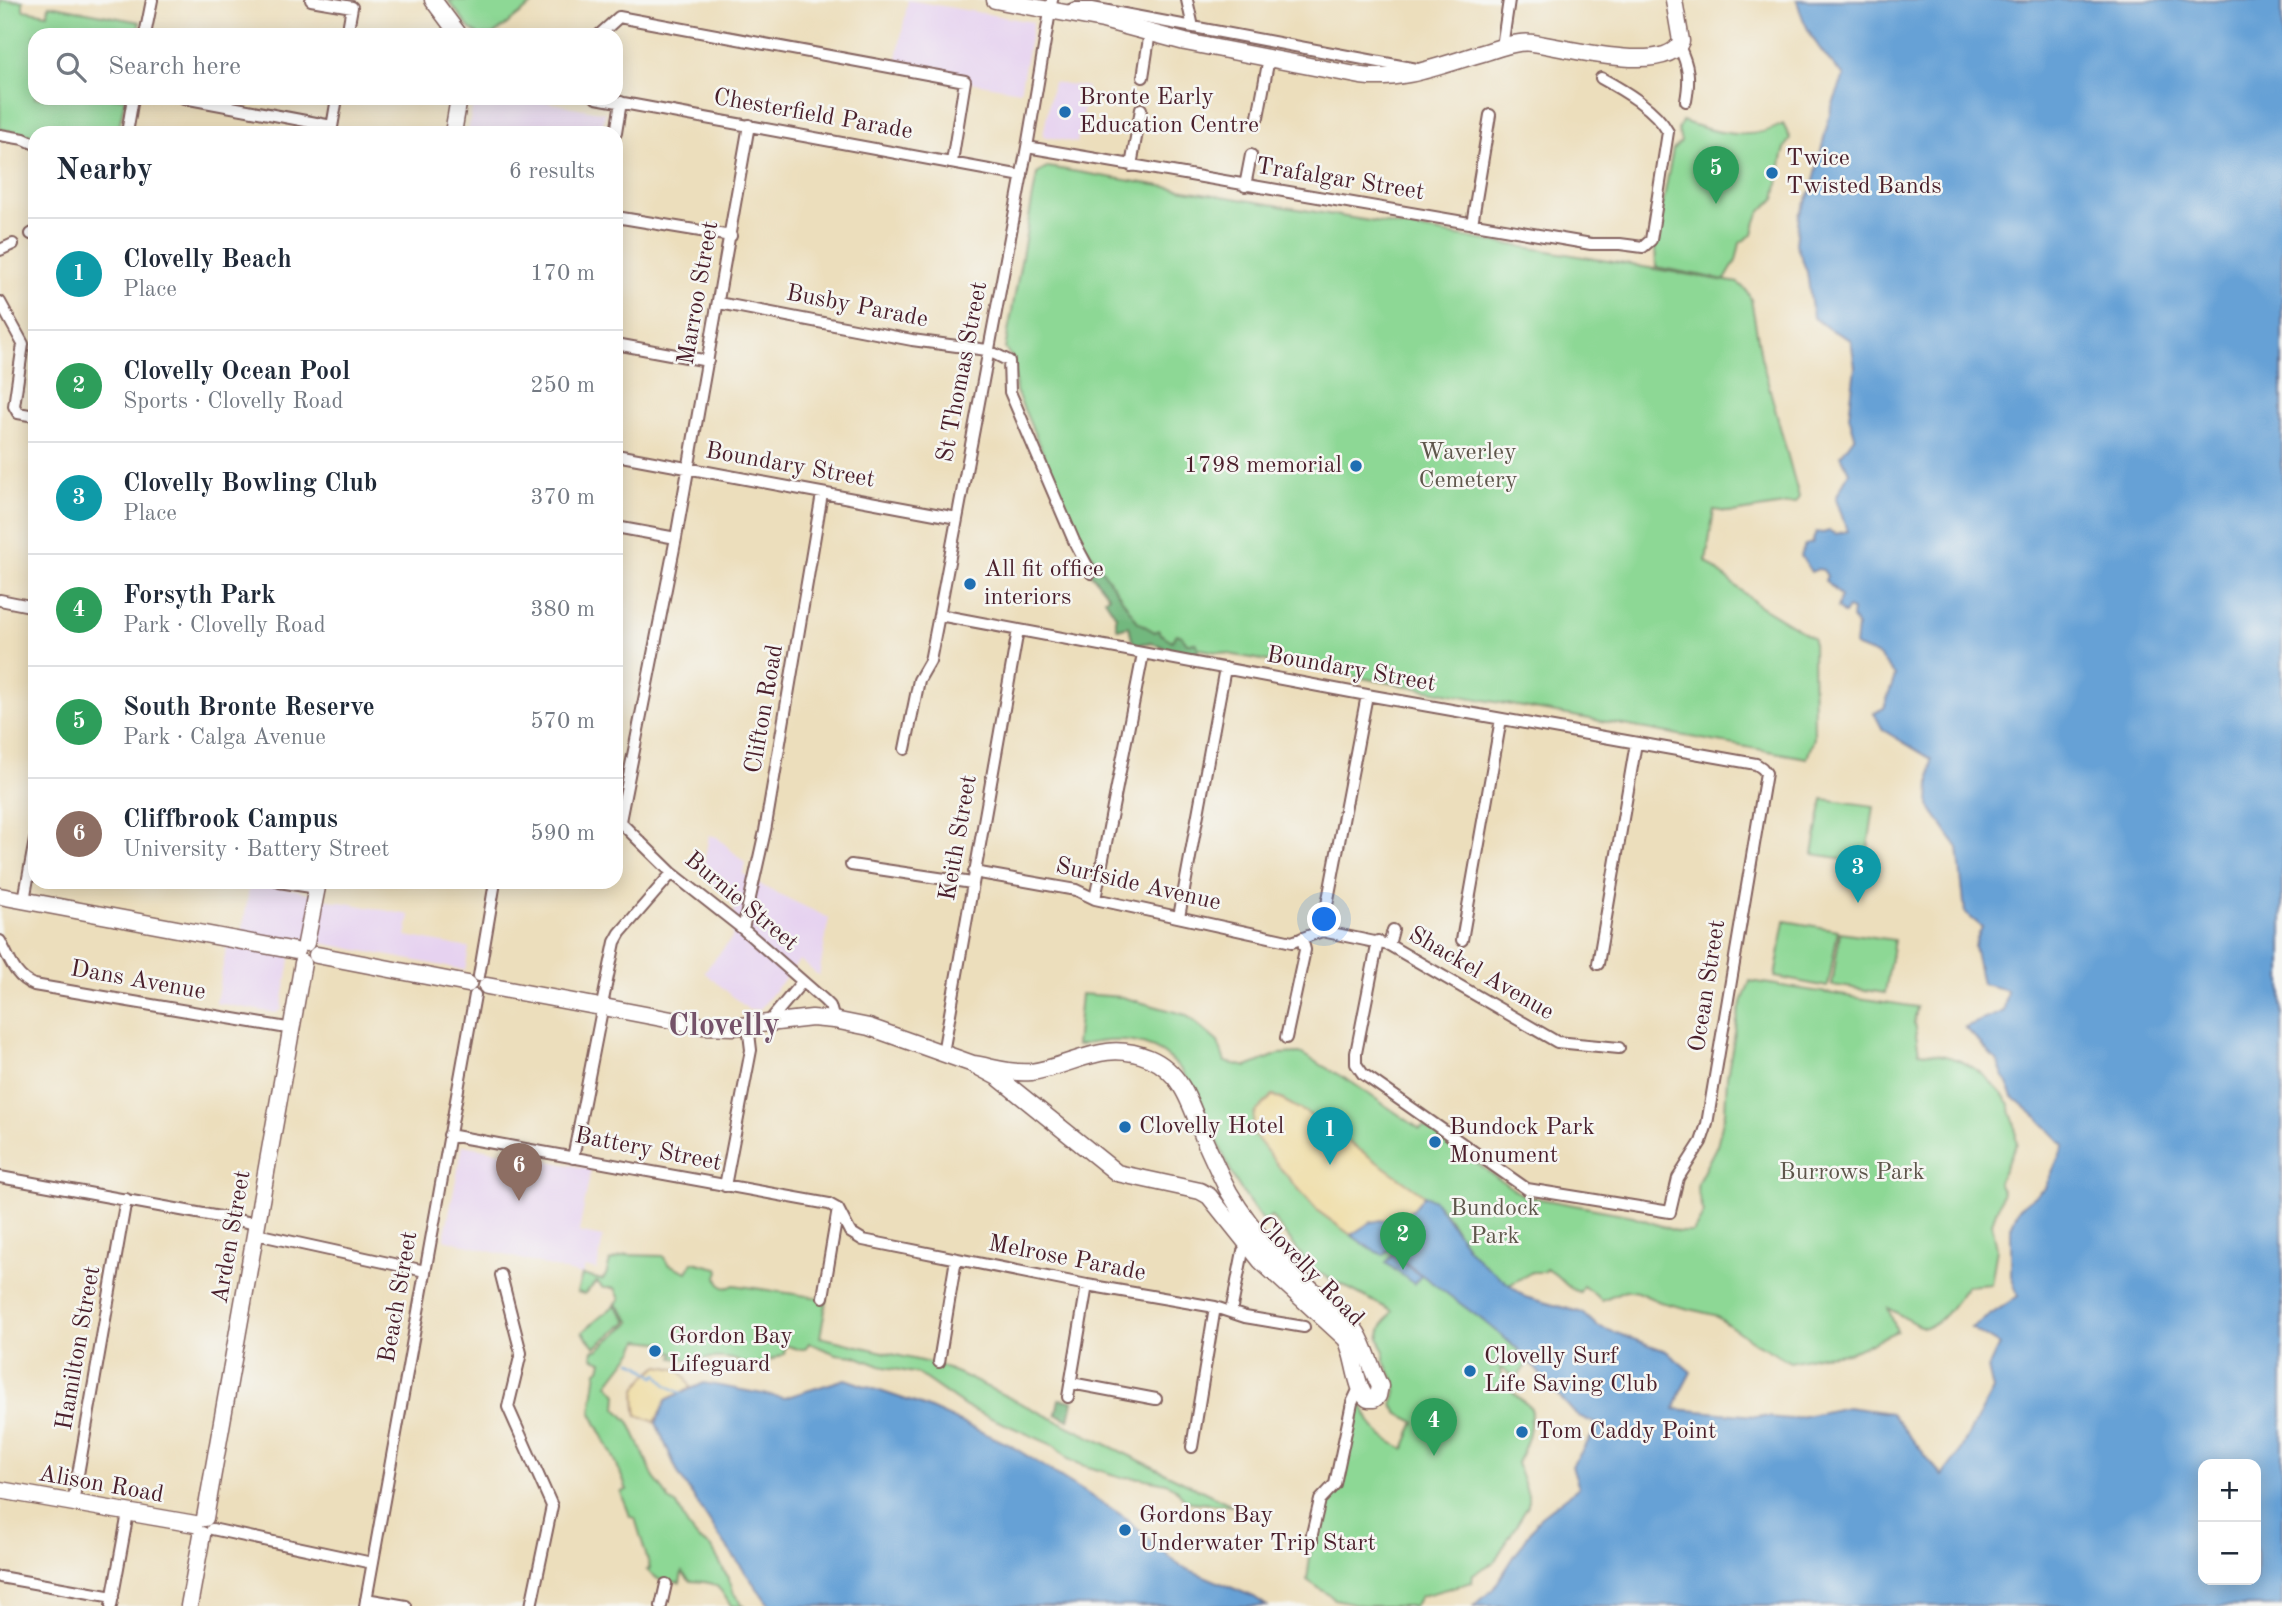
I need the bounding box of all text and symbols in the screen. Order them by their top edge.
search box [28,28,623,105]
icon: search [52,48,90,86]
text: Search here [108,54,241,80]
street label: Chesterfield Parade [712,86,914,144]
place label: Bronte Early Education Centre [1079,86,1259,138]
marker: Bronte Early Education Centre [1057,104,1073,120]
pin: 5 [1693,146,1739,204]
place label: Twice Twisted Bands [1786,147,1942,199]
street label: Trafalgar Street [1254,155,1426,205]
text: Nearby [56,156,153,186]
text: 6 results [509,160,595,183]
marker: Twice Twisted Bands [1764,165,1780,181]
street label: Marroo Street [675,219,723,367]
text: Clovelly Beach [123,247,292,273]
text: 1 [72,262,86,285]
text: 170 m [530,262,595,285]
text: Place [123,278,177,301]
street label: St Thomas Street [934,280,992,464]
street label: Busby Parade [784,281,930,333]
text: Clovelly Ocean Pool [123,359,350,385]
text: 2 [72,374,86,397]
text: 250 m [530,374,595,397]
text: Sports · Clovelly Road [123,390,343,413]
street label: Boundary Street [703,439,877,493]
park label: Waverley Cemetery [1418,441,1518,493]
place label: 1798 memorial [1184,454,1342,478]
marker: 1798 memorial [1348,458,1364,474]
text: Clovelly Bowling Club [123,471,378,497]
text: 3 [72,486,86,509]
text: 370 m [530,486,595,509]
text: Place [123,502,177,525]
place label: All fit office interiors [984,558,1104,610]
marker: All fit office interiors [962,576,978,592]
text: Forsyth Park [123,583,276,609]
text: 4 [72,598,86,621]
text: 380 m [530,598,595,621]
text: Park · Clovelly Road [123,614,326,637]
street label: Clifton Road [742,643,788,775]
street label: Boundary Street [1264,643,1438,697]
text: South Bronte Reserve [123,695,375,721]
text: 5 [72,710,86,733]
text: 570 m [530,710,595,733]
text: Park · Calga Avenue [123,726,326,749]
street label: Keith Street [936,773,982,903]
text: Cliffbrook Campus [123,807,338,833]
text: 6 [72,822,86,845]
text: 590 m [530,822,595,845]
text: University · Battery Street [123,838,389,861]
pin: 3 [1835,845,1881,903]
street label: Burnie Street [680,848,802,956]
street label: Surfside Avenue [1053,854,1223,916]
your location [1307,902,1341,936]
street label: Ocean Street [1686,918,1730,1054]
street label: Shackel Avenue [1404,923,1558,1025]
street label: Dans Avenue [69,957,207,1005]
district label: Clovelly [668,1011,780,1043]
pin: 1 [1307,1107,1353,1165]
place label: Clovelly Hotel [1139,1115,1284,1139]
place label: Bundock Park Monument [1449,1116,1595,1168]
marker: Clovelly Hotel [1117,1119,1133,1135]
street label: Battery Street [573,1124,723,1176]
marker: Bundock Park Monument [1427,1134,1443,1150]
pin: 6 [496,1143,542,1201]
park label: Burrows Park [1779,1161,1925,1185]
street label: Arden Street [208,1168,256,1306]
park label: Bundock Park [1450,1197,1540,1249]
pin: 2 [1380,1212,1426,1270]
street label: Clovelly Road [1252,1213,1368,1331]
street label: Beach Street [376,1229,422,1365]
street label: Melrose Parade [986,1232,1148,1286]
street label: Hamilton Street [53,1264,105,1432]
place label: Gordon Bay Lifeguard [669,1325,793,1377]
marker: Gordon Bay Lifeguard [647,1343,663,1359]
place label: Clovelly Surf Life Saving Club [1484,1345,1658,1397]
marker: Clovelly Surf Life Saving Club [1462,1363,1478,1379]
pin: 4 [1411,1398,1457,1456]
place label: Tom Caddy Point [1536,1420,1716,1444]
marker: Tom Caddy Point [1514,1424,1530,1440]
map controls [2198,1459,2261,1585]
button: + [2198,1459,2261,1522]
street label: Alison Road [36,1462,166,1508]
place label: Gordons Bay Underwater Trip Start [1139,1504,1376,1556]
marker: Gordons Bay Underwater Trip Start [1117,1522,1133,1538]
button: − [2198,1522,2261,1585]

